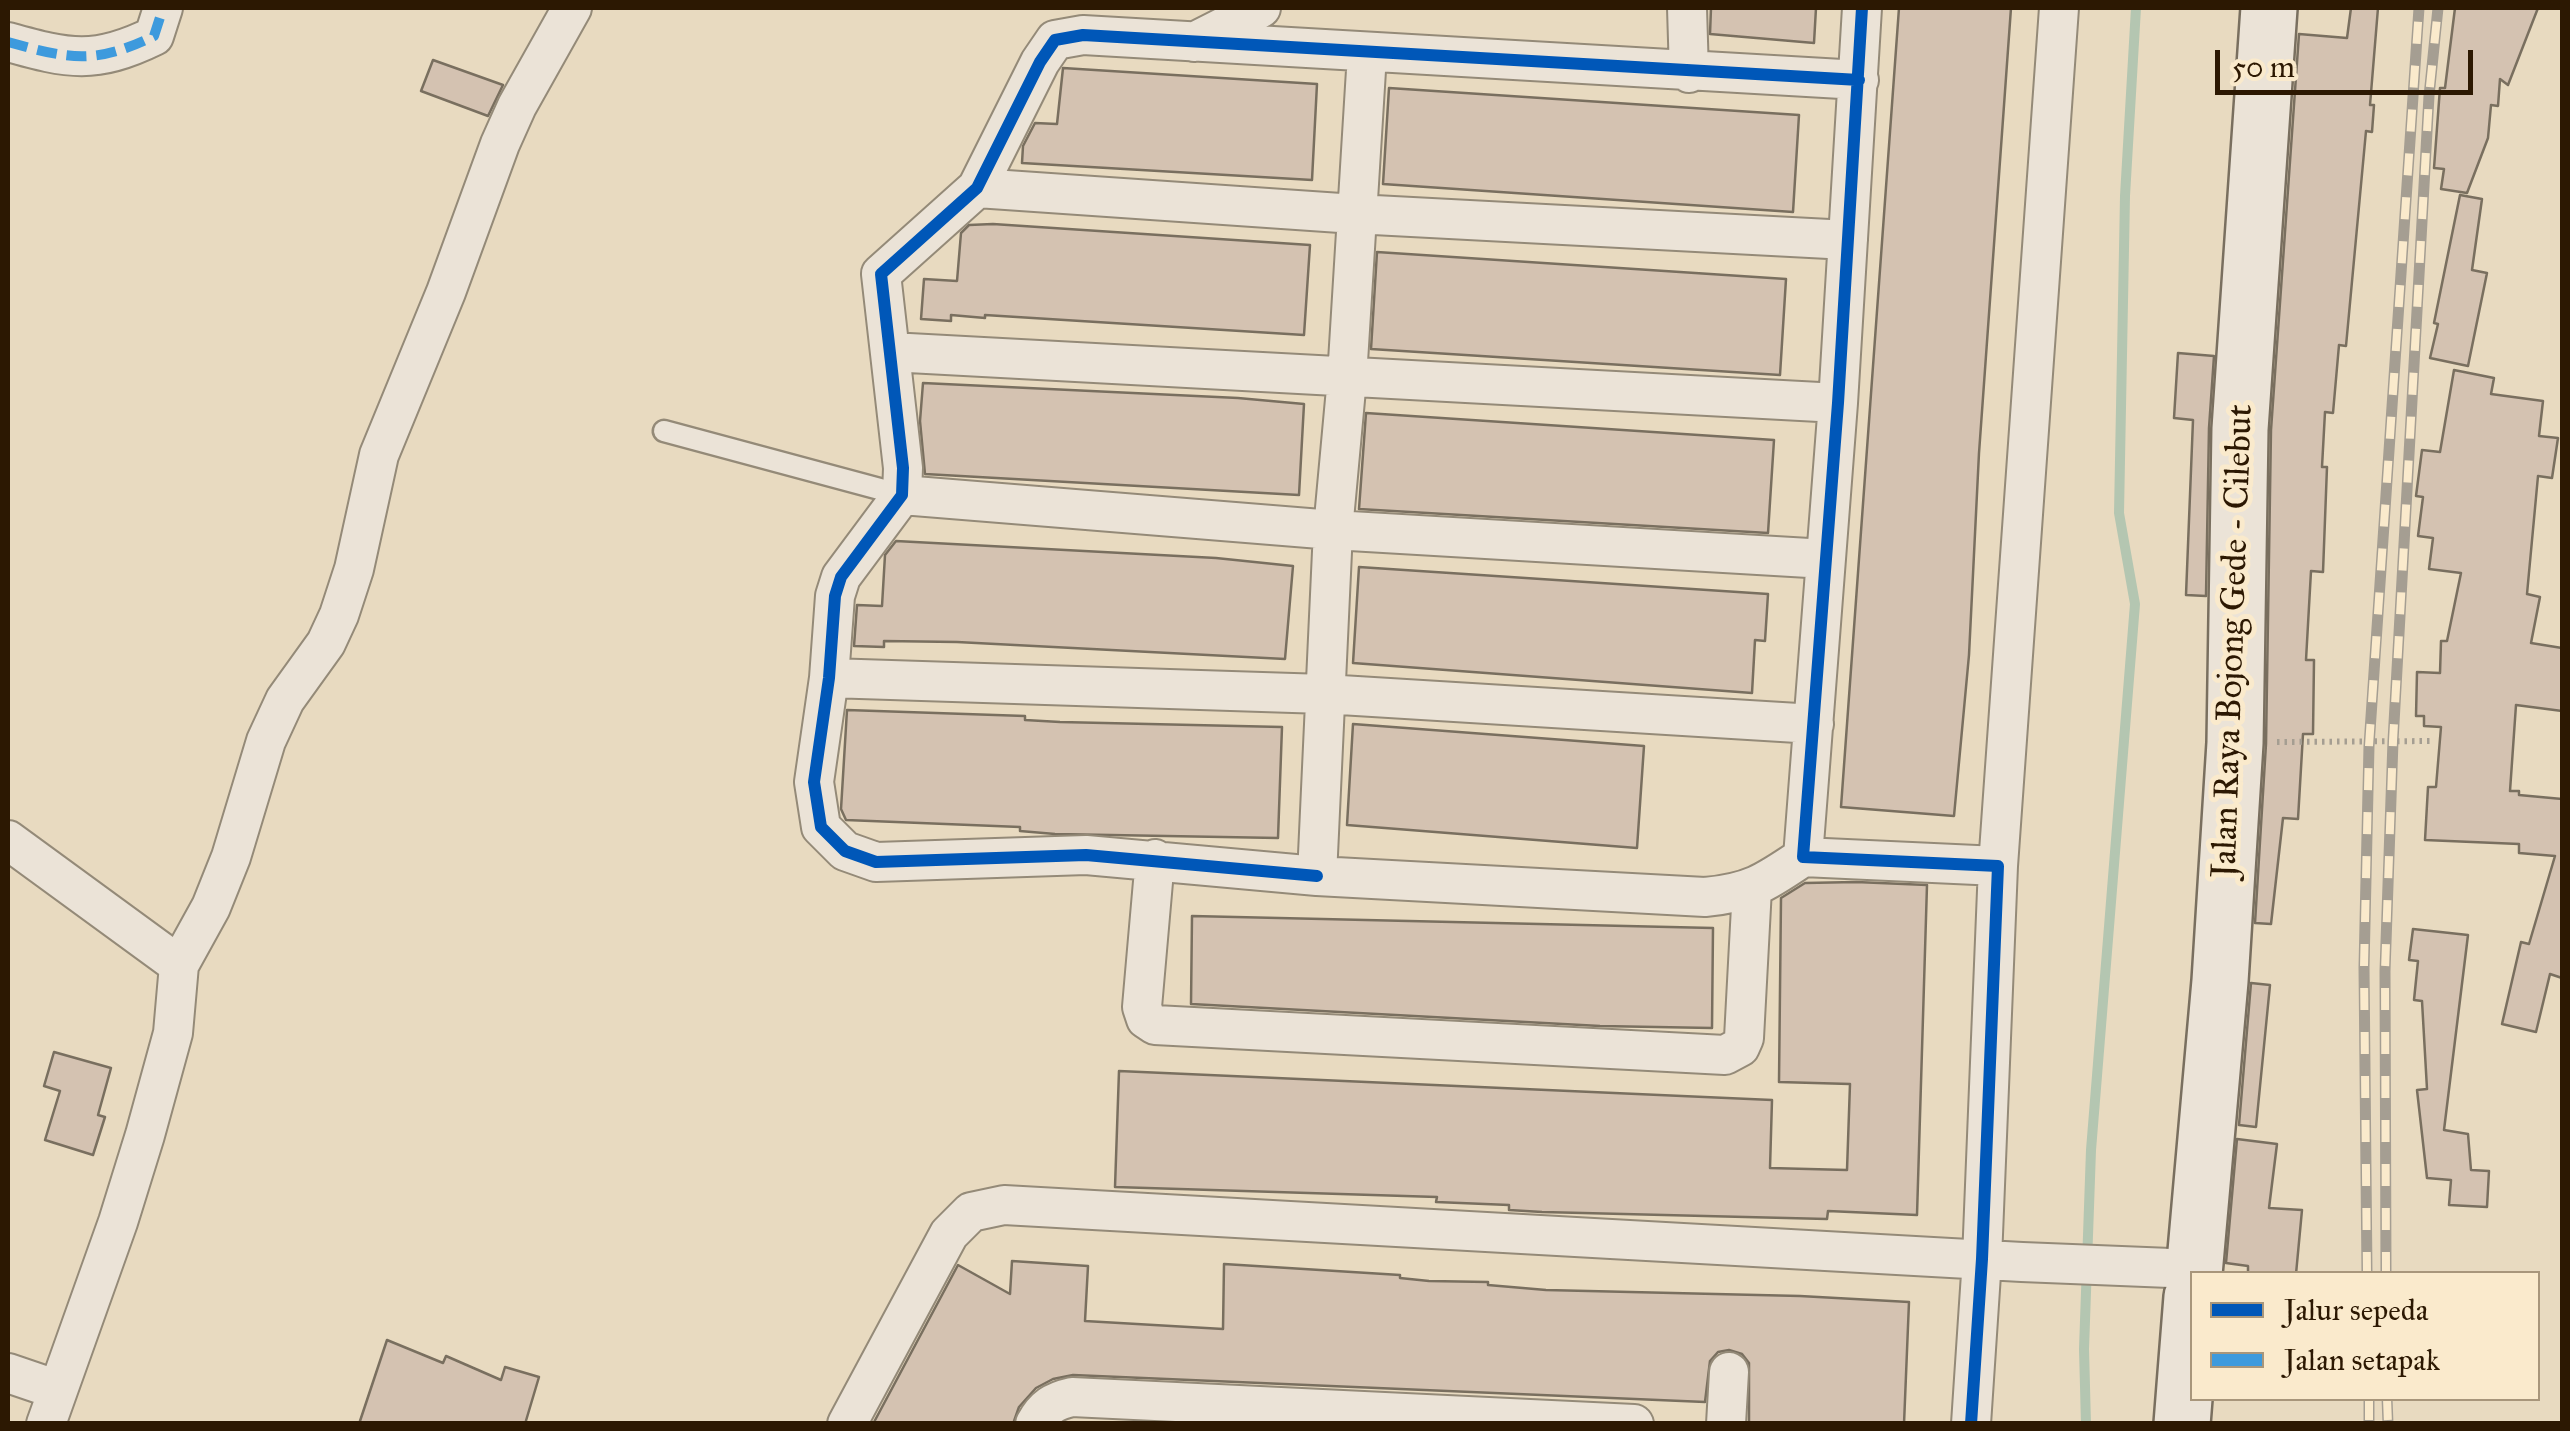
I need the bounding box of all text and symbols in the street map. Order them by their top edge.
scale bar [2220,30,2478,92]
text: 50 m [2232,49,2295,85]
street label: Jalan Raya Bojong Gede - Cilebut [2205,404,2263,878]
legend [2190,1271,2540,1401]
text: Jalur sepeda [2284,1292,2428,1328]
text: Jalan setapak [2284,1342,2440,1378]

